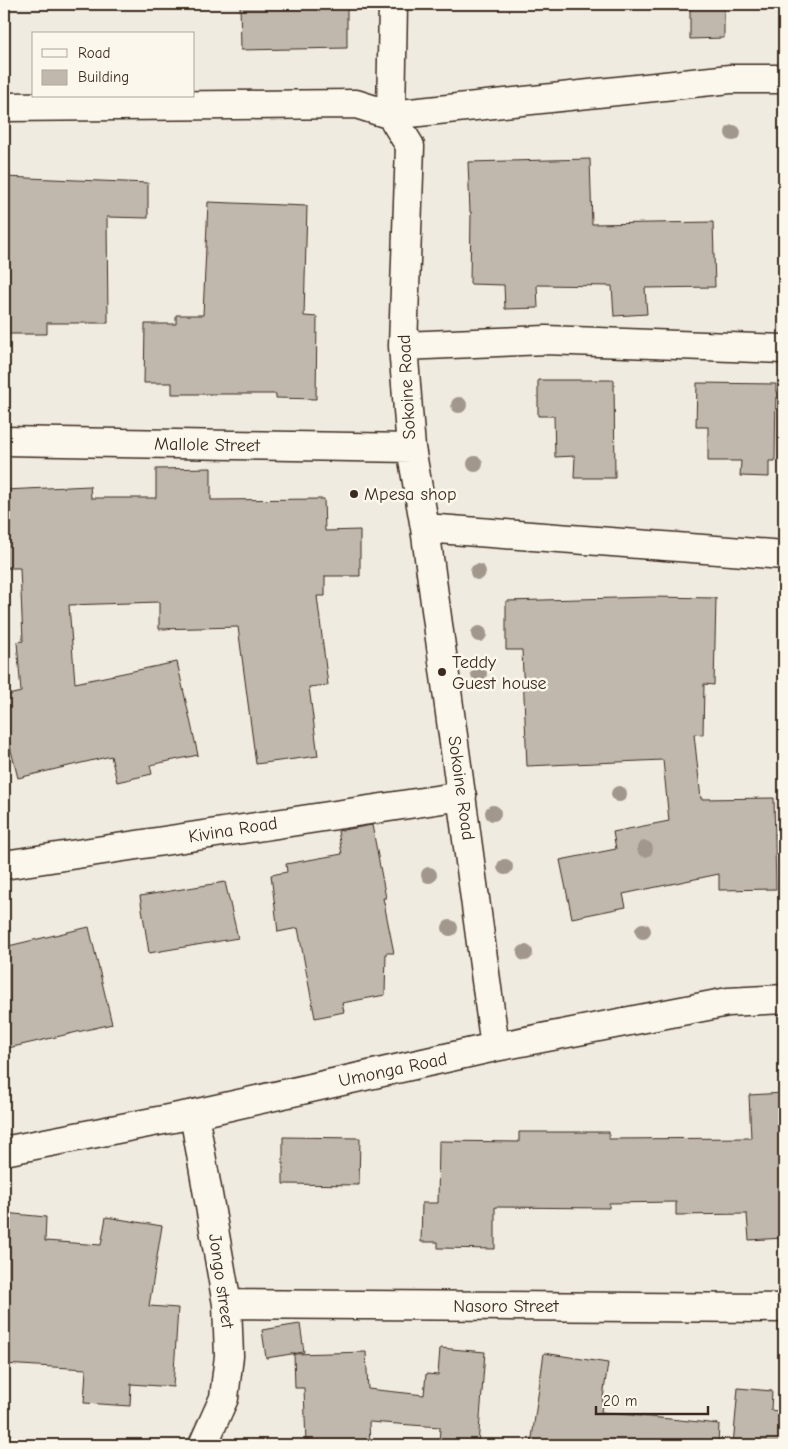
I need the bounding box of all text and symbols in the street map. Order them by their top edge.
legend [32,32,195,98]
text: Road [78,44,110,62]
text: Building [78,68,129,86]
street label: Sokoine Road [394,334,420,440]
street label: Mallole Street [154,434,261,456]
place label: Mpesa shop [364,484,457,505]
marker: Mpesa shop [348,488,360,500]
place label: Teddy Guest house [452,652,547,694]
marker: Teddy Guest house [436,666,448,678]
street label: Sokoine Road [443,734,479,842]
street label: Kivina Road [187,813,279,847]
street label: Umonga Road [337,1048,449,1092]
street label: Jongo street [204,1232,238,1331]
street label: Nasoro Street [453,1296,560,1317]
scale bar [596,1384,708,1416]
text: 20 m [603,1392,637,1410]

